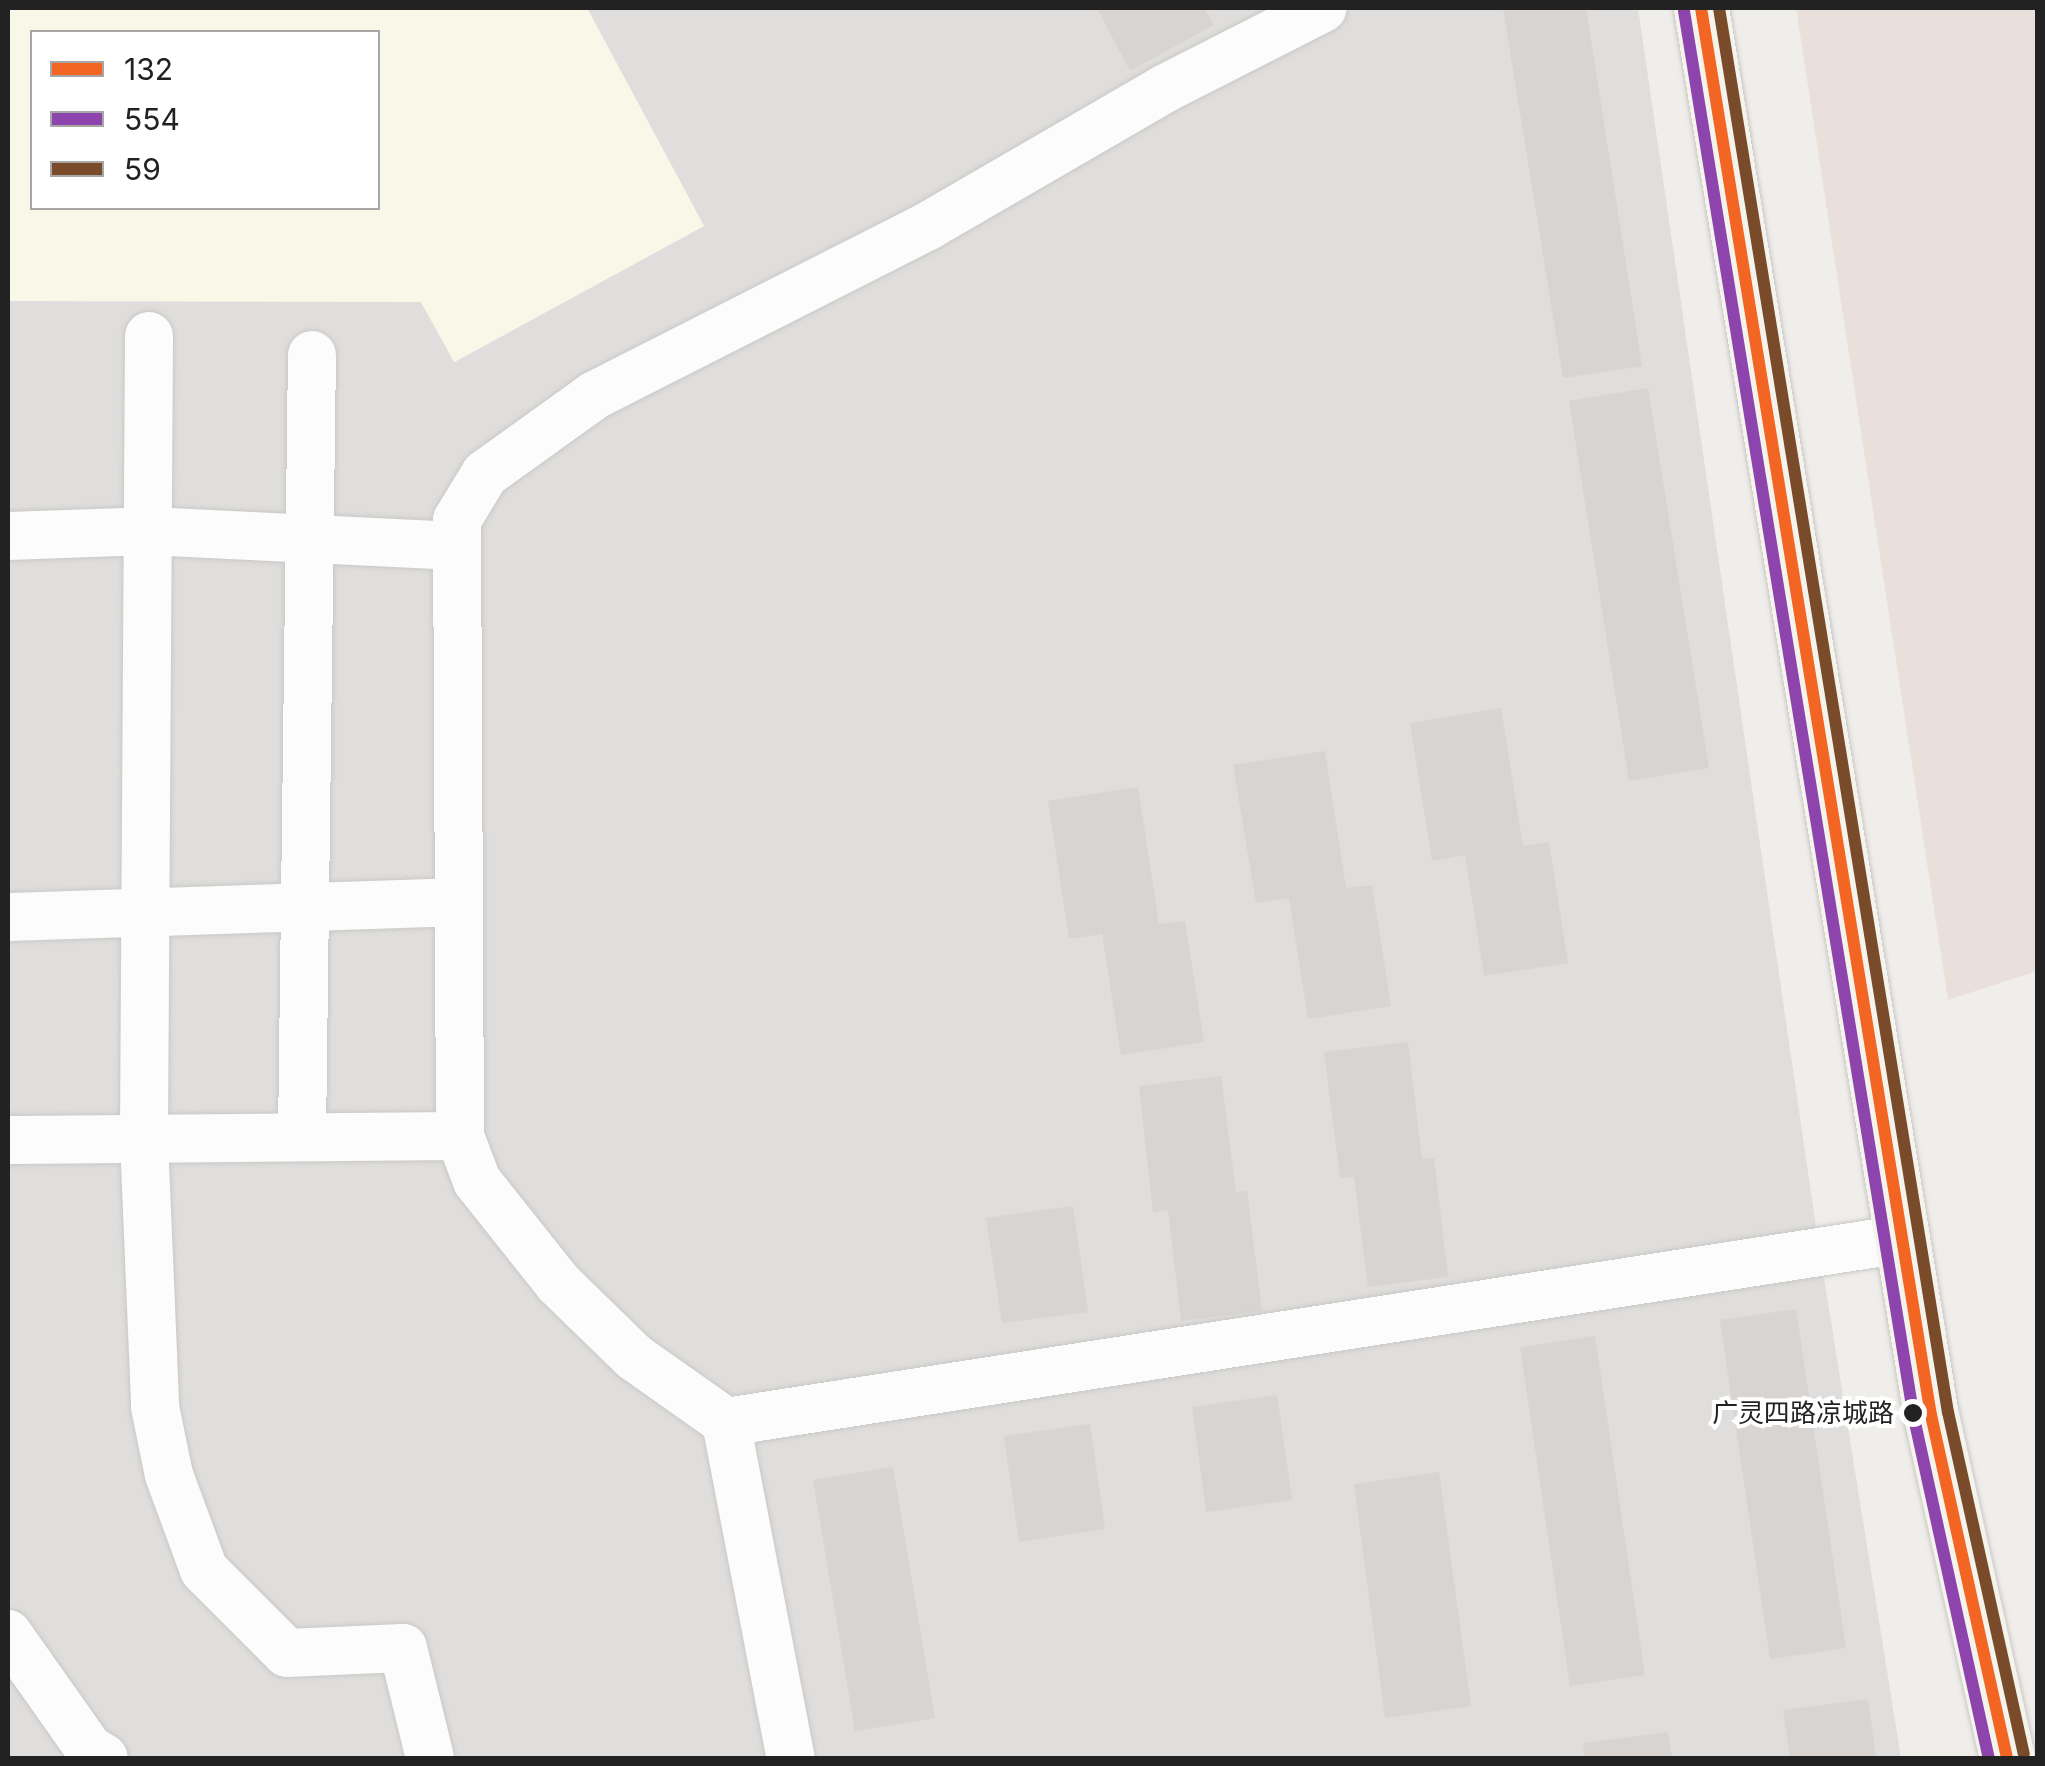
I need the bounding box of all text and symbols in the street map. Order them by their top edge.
legend [30,30,380,210]
text: 132 [124,51,173,87]
text: 554 [124,101,180,137]
text: 59 [124,151,161,187]
place label: 广灵四路凉城路 [1712,1397,1894,1429]
marker: 广灵四路凉城路 [1903,1403,1923,1423]

